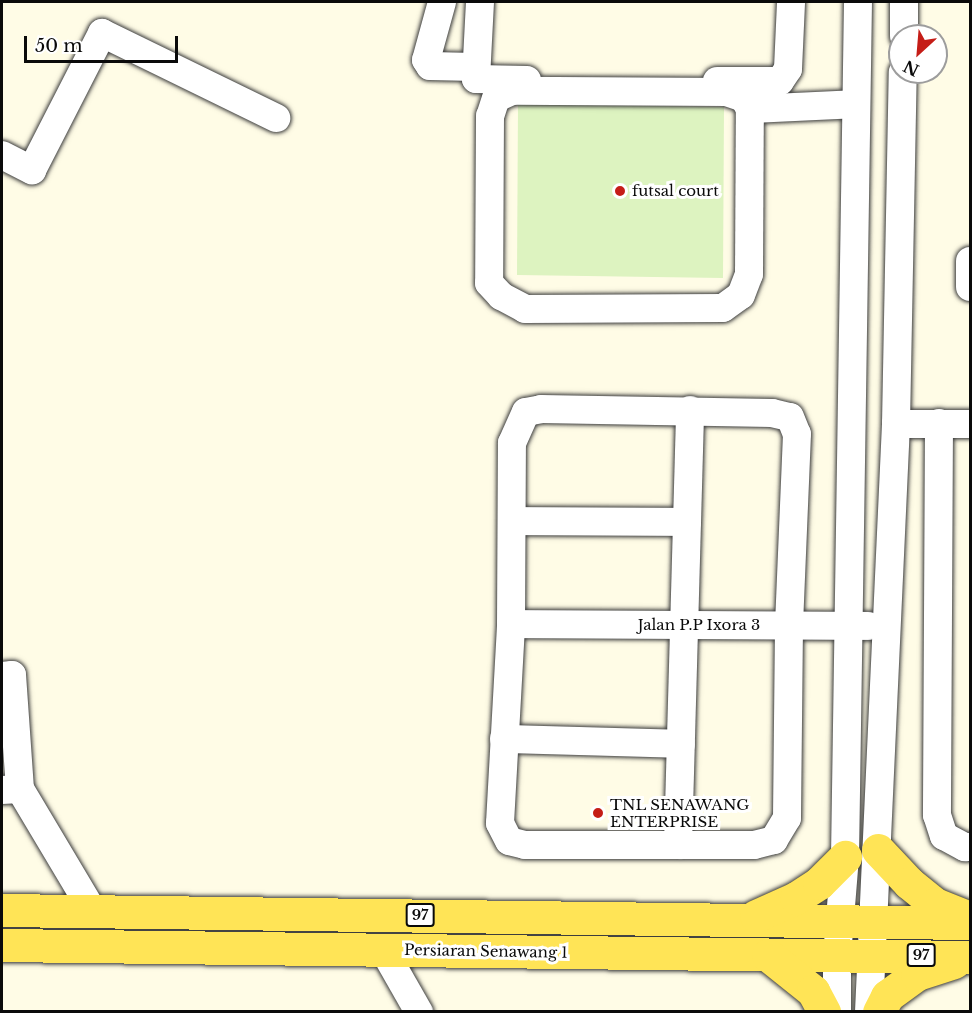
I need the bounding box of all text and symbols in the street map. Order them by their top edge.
scale bar [27,24,182,62]
north arrow [888,24,948,84]
text: 50 m [35,35,83,57]
text: N [900,56,922,81]
place label: futsal court [632,182,719,200]
marker: futsal court [613,184,627,198]
street label: Jalan P.P Ixora 3 [637,616,761,634]
place label: TNL SENAWANG ENTERPRISE [610,795,750,830]
marker: TNL SENAWANG ENTERPRISE [591,806,605,820]
road number: 97 [405,904,435,926]
street label: Persiaran Senawang 1 [404,941,568,961]
road number: 97 [906,944,936,966]

